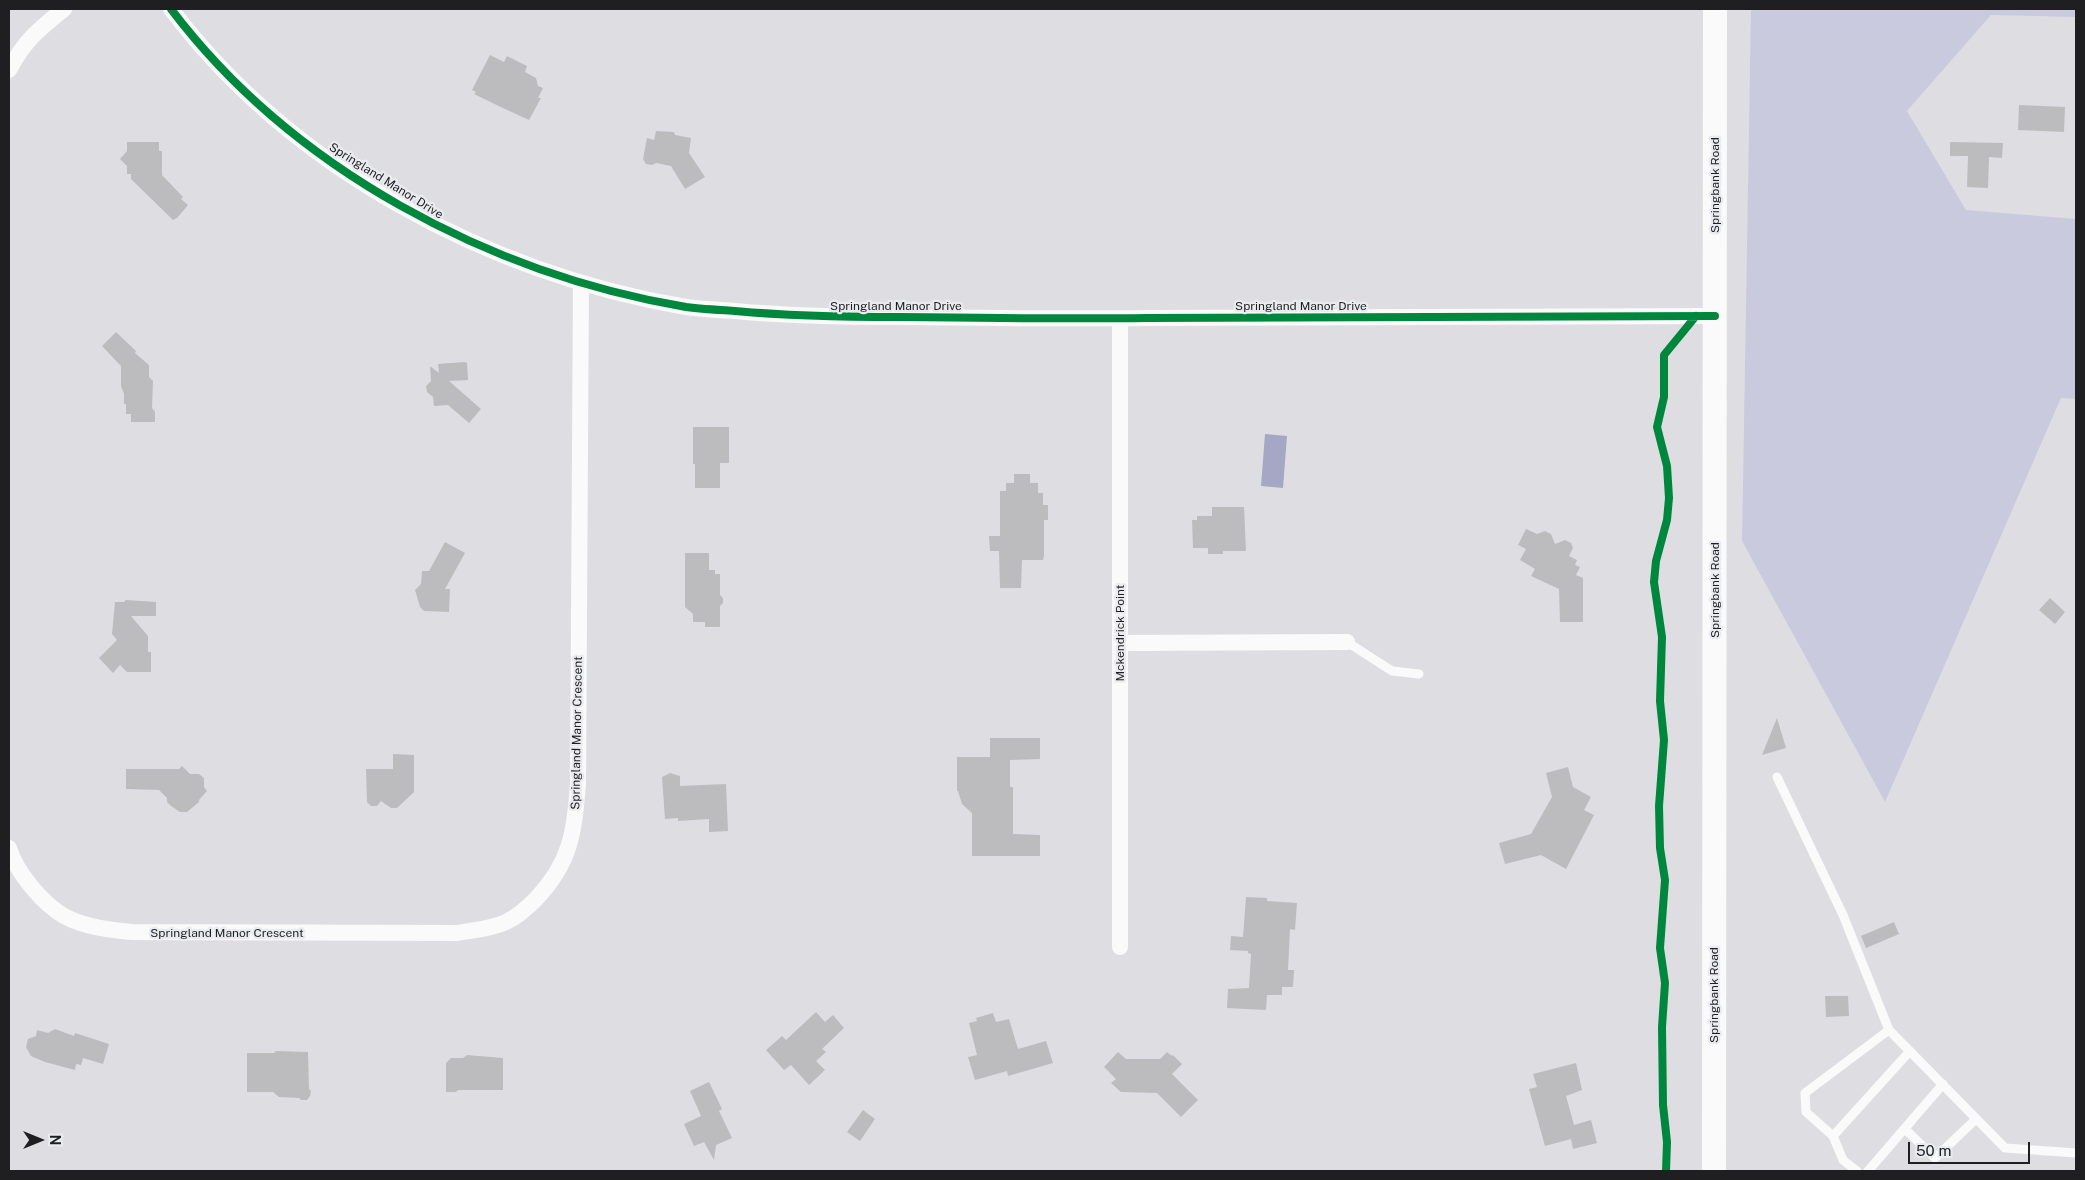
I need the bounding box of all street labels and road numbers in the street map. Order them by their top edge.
street label: Springbank Road [1708,137,1722,233]
street label: Springland Manor Drive [326,140,446,222]
street label: Springland Manor Drive [830,299,962,313]
street label: Springland Manor Drive [1235,299,1367,313]
street label: Springbank Road [1708,542,1722,638]
street label: Mckendrick Point [1113,585,1127,681]
street label: Springland Manor Crescent [568,656,586,810]
street label: Springland Manor Crescent [150,926,304,940]
street label: Springbank Road [1707,947,1721,1043]

